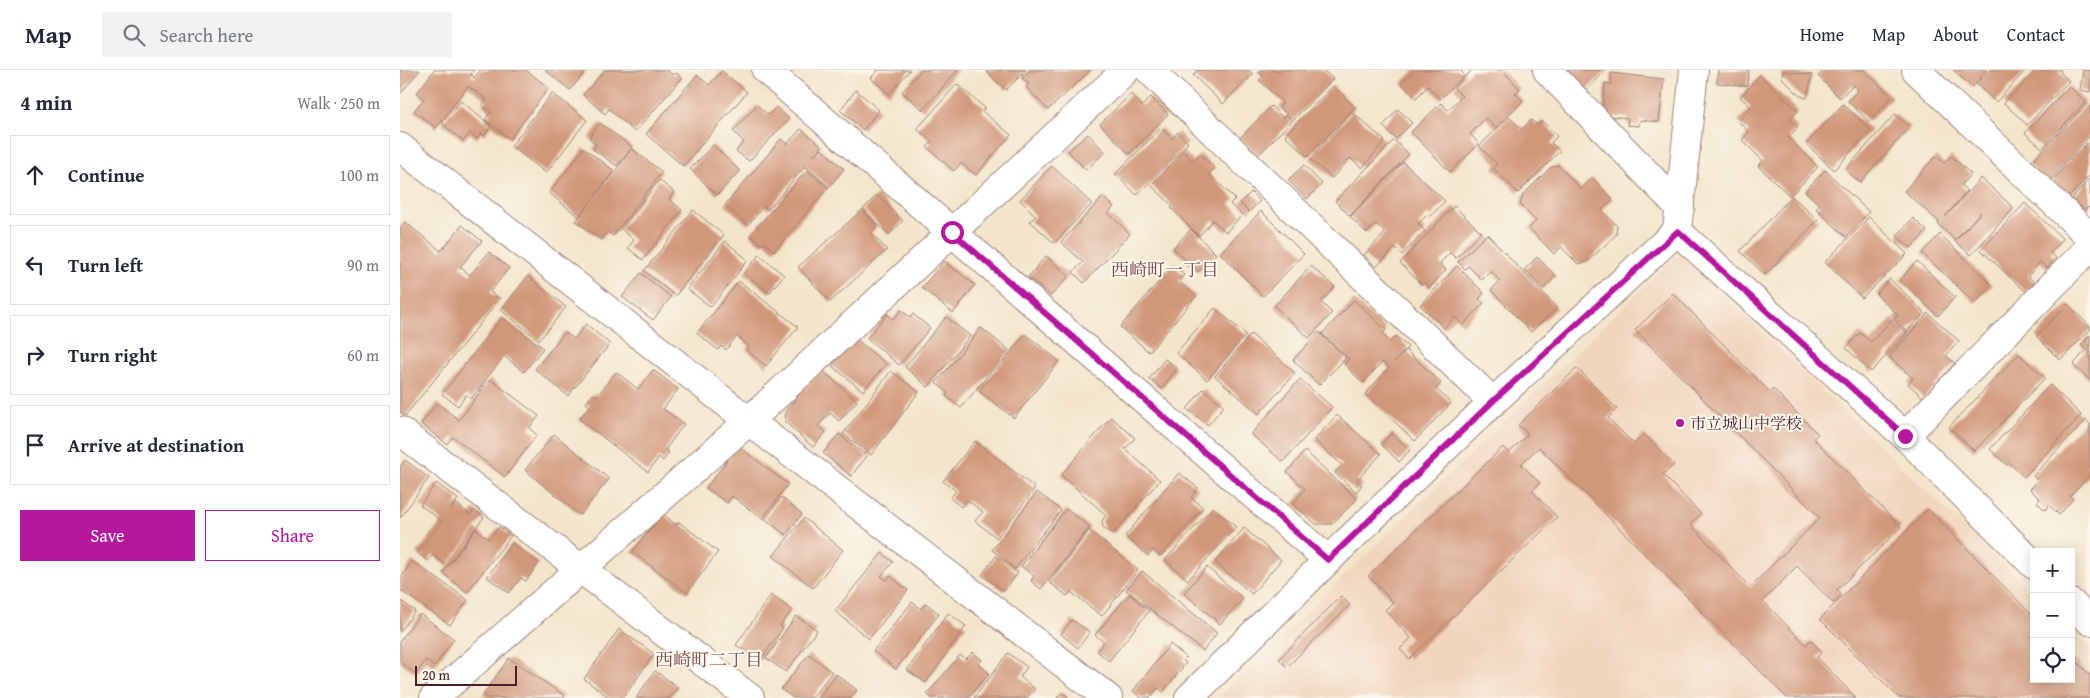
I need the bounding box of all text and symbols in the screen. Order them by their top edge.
search box [102,12,452,57]
text: Map [25,17,72,52]
icon: search [120,21,148,49]
text: Search here [160,21,253,49]
text: Home [1800,21,1844,48]
text: Map [1872,21,1905,48]
text: About [1933,21,1979,48]
text: Contact [2007,21,2065,48]
text: 4 min [20,87,72,118]
text: Walk · 250 m [297,91,380,115]
icon: ahead [21,161,49,189]
text: Continue [68,161,145,189]
text: 100 m [339,163,379,187]
route start [941,221,964,244]
icon: left [21,251,49,279]
text: Turn left [68,251,143,279]
text: 90 m [347,253,379,277]
district label: 西崎町一丁目 [1111,256,1219,283]
icon: right [21,341,49,369]
text: Turn right [68,341,157,369]
text: 60 m [347,343,379,367]
place label: 市立城山中学校 [1690,411,1802,435]
marker: 市立城山中学校 [1674,417,1686,429]
route end [1894,425,1917,448]
icon: arrive [21,431,49,459]
text: Arrive at destination [68,431,244,459]
button: Save [20,510,195,561]
button: Share [205,510,380,561]
map controls [2030,548,2075,683]
button: + [2030,548,2075,593]
button: − [2030,593,2075,638]
button: locate [2030,638,2075,683]
district label: 西崎町二丁目 [655,646,763,673]
scale bar [415,663,518,686]
text: 20 m [422,665,450,685]

